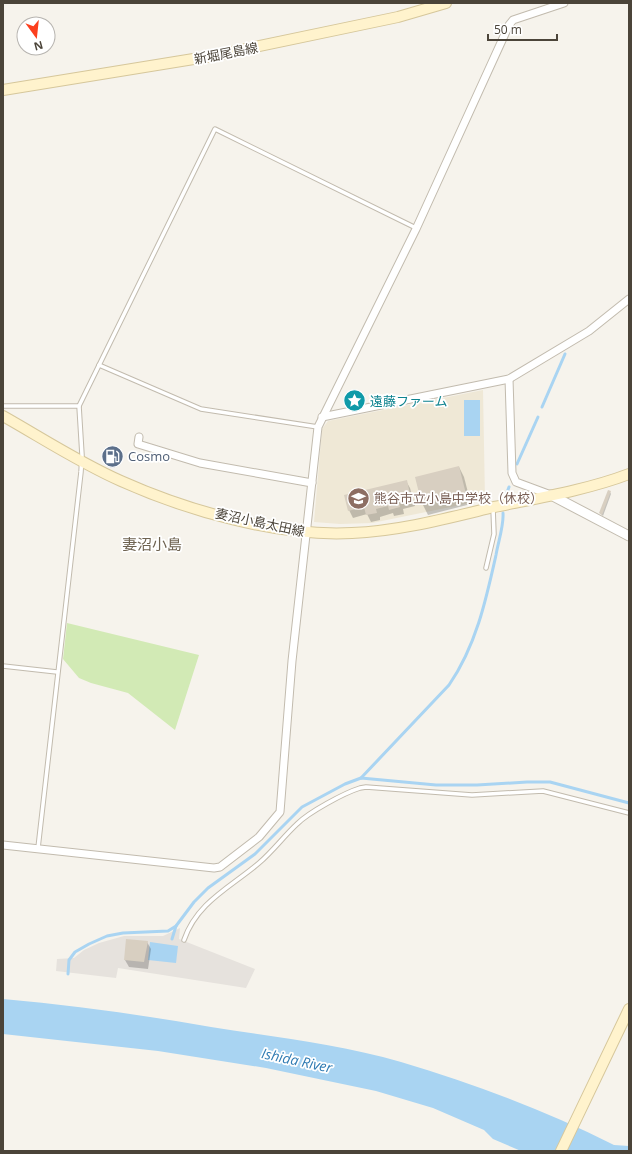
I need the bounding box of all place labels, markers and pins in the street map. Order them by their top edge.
place icon: 遠藤ファーム [342,388,368,414]
place label: 遠藤ファーム [370,392,448,410]
fuel station icon: Cosmo [99,443,125,469]
place label: Cosmo [128,447,170,465]
school or university icon: 熊谷市立小島中学校（休校） [346,485,372,511]
place label: 熊谷市立小島中学校（休校） [374,489,543,507]

